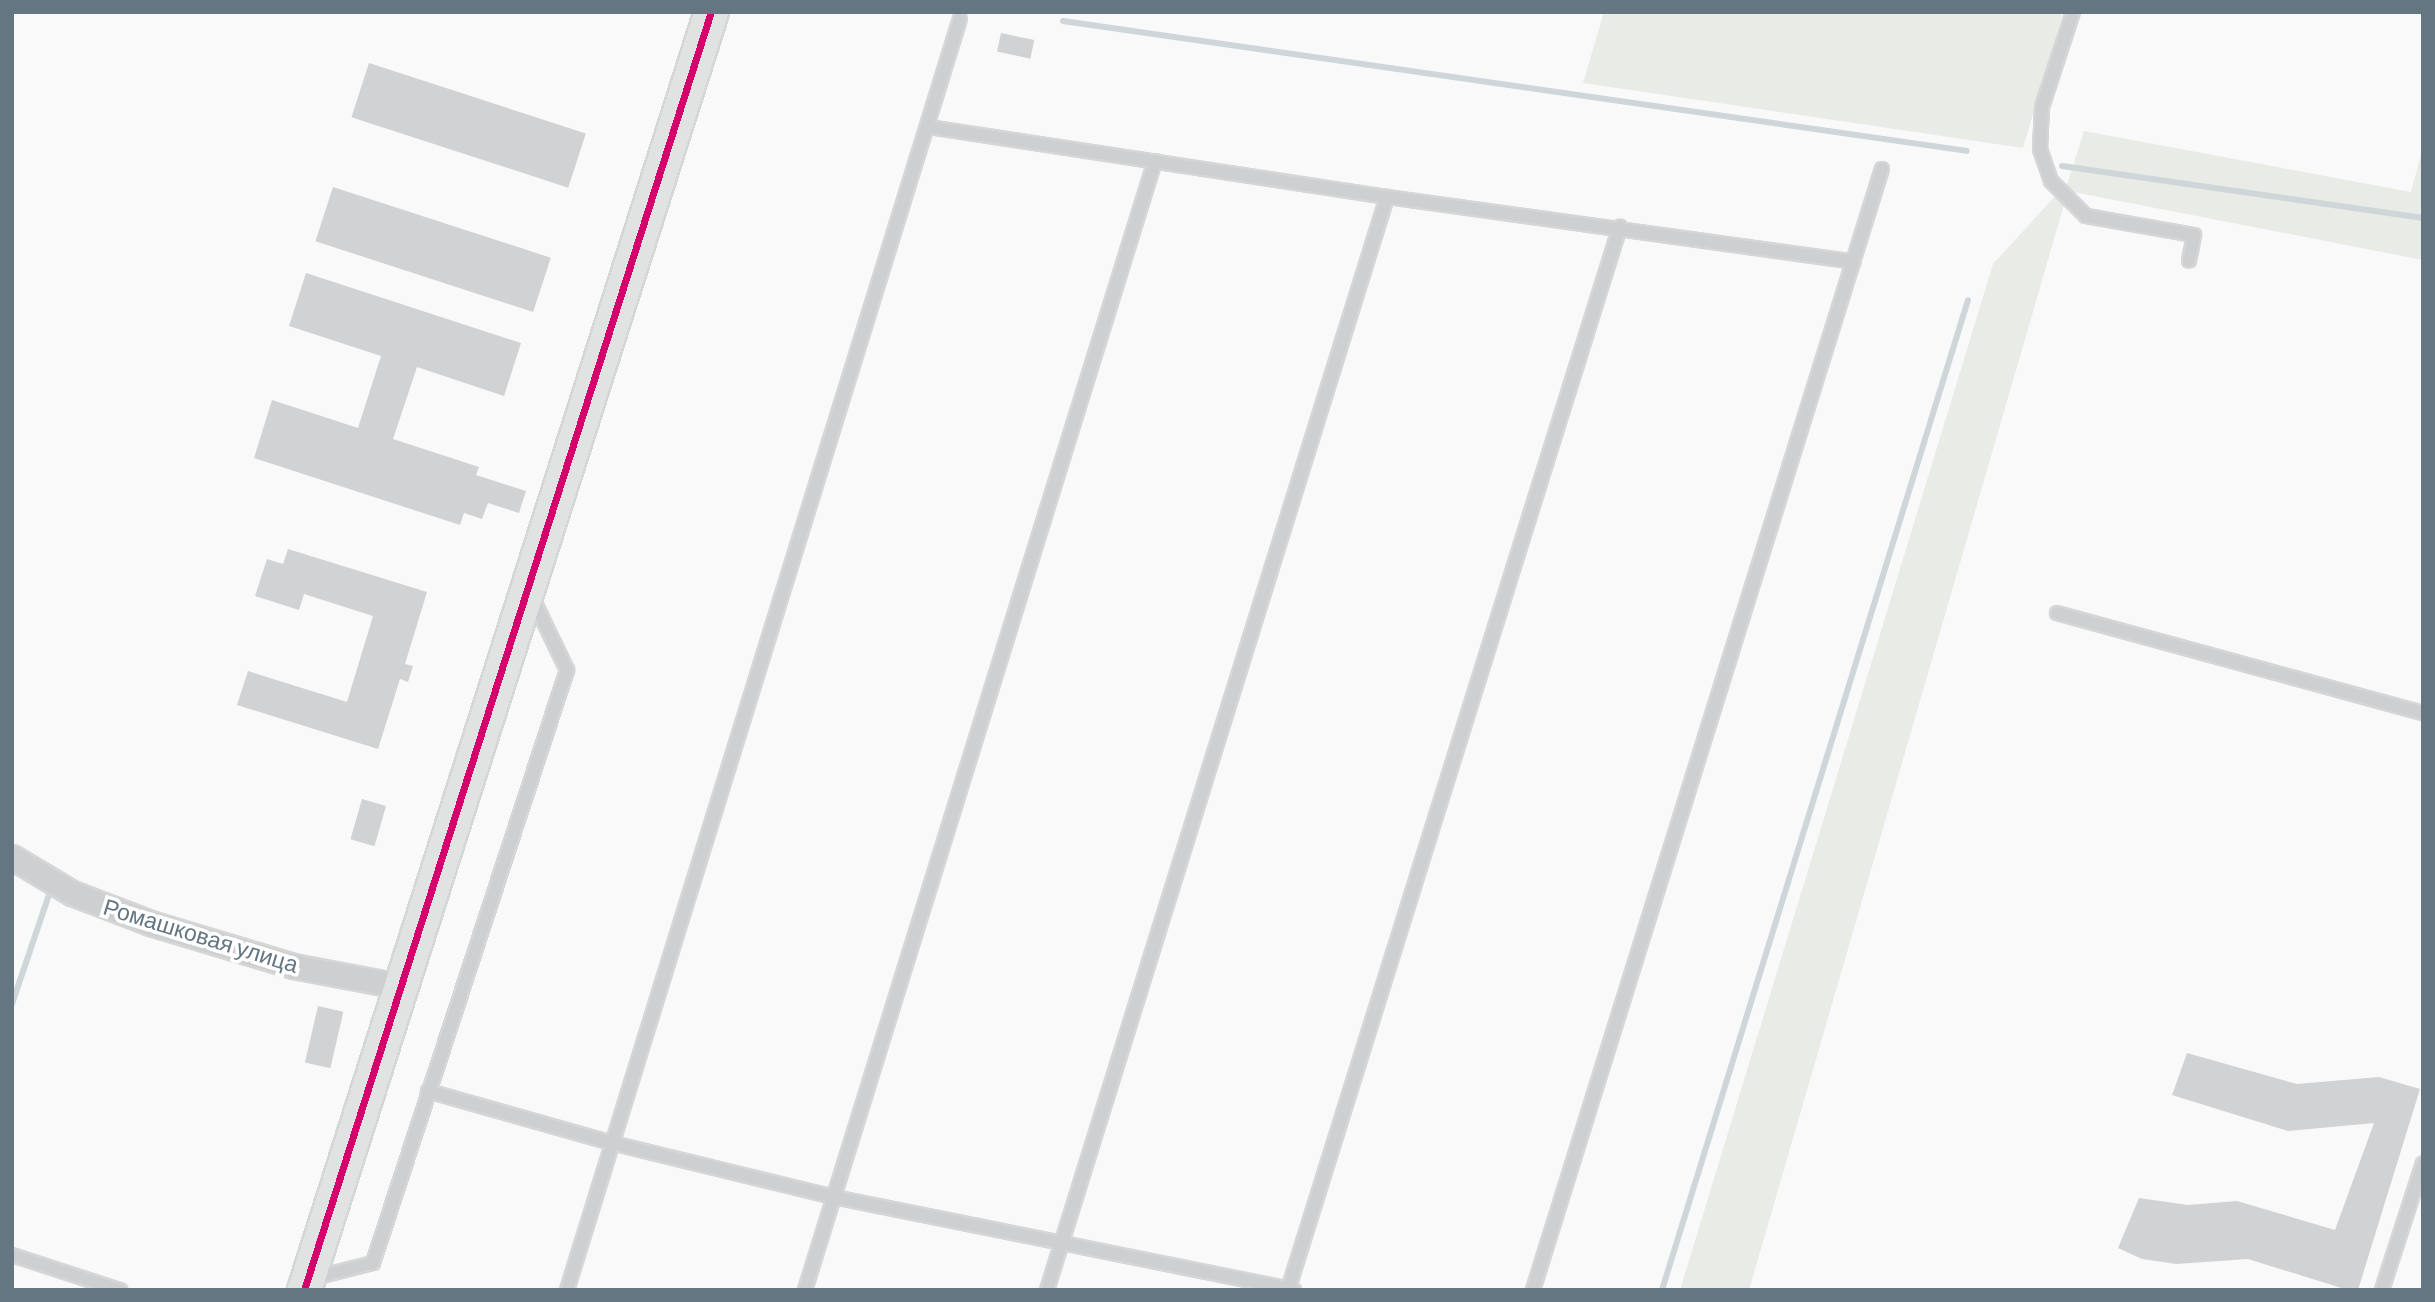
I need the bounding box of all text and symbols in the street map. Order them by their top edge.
street label: Ромашковая улица [100,892,302,978]

